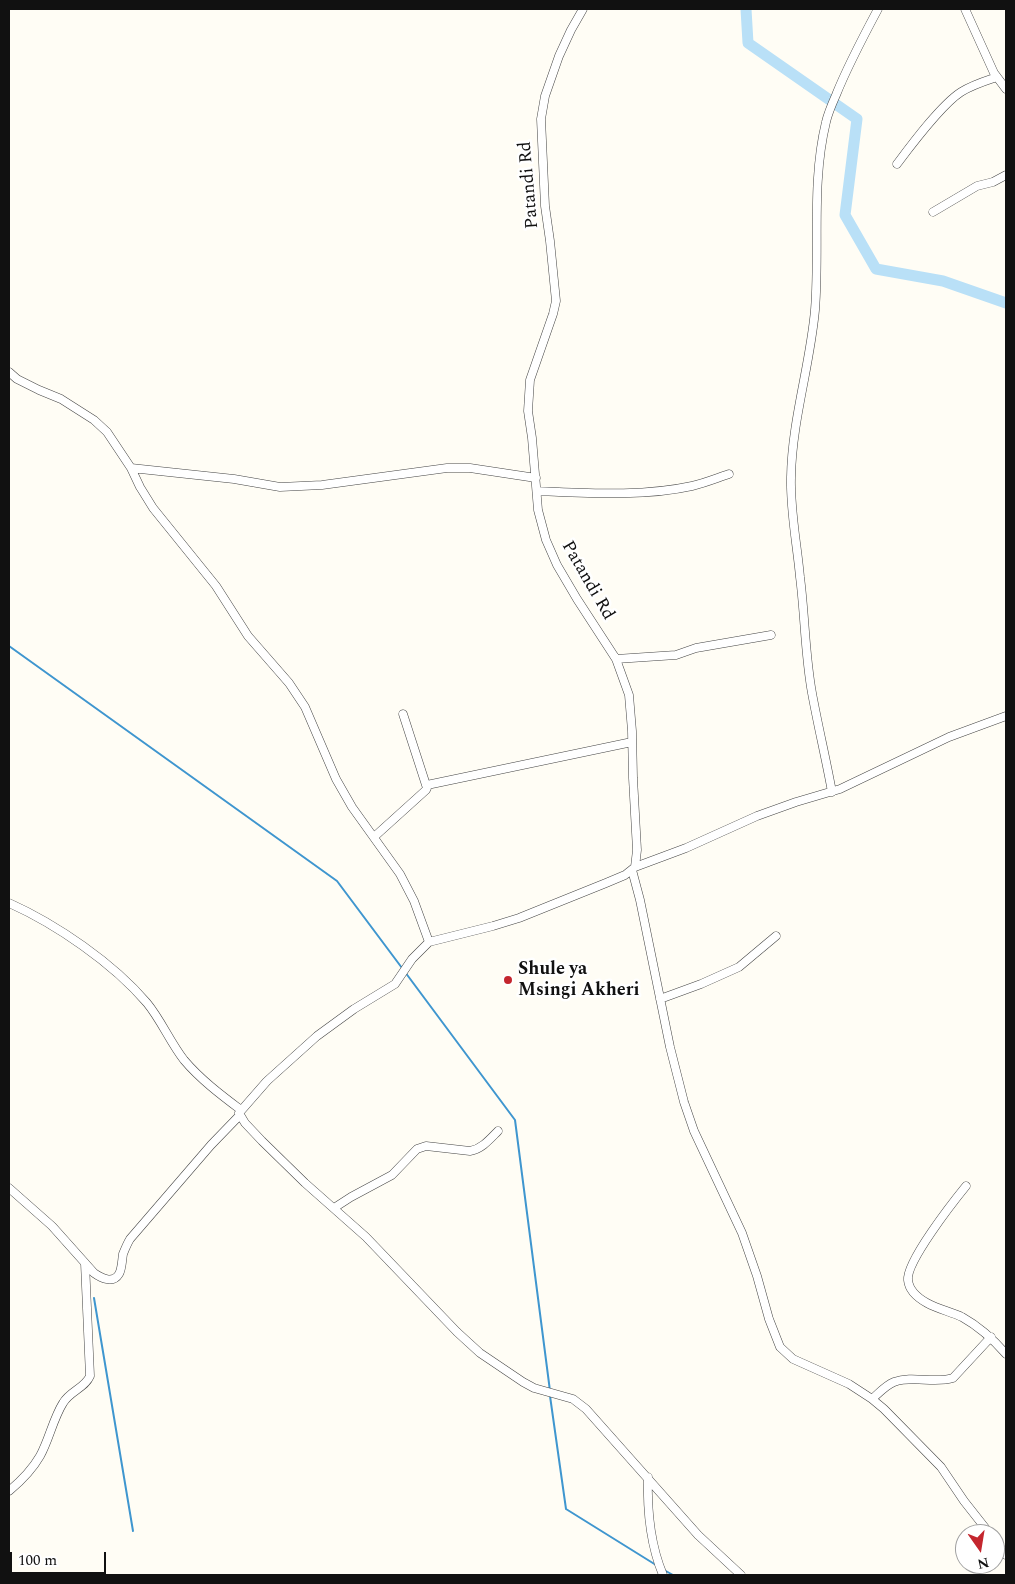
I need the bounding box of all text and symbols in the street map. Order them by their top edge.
street label: Patandi Rd [515,140,545,230]
street label: Patandi Rd [556,538,618,624]
place label: Shule ya Msingi Akheri [518,959,639,1002]
marker: Shule ya Msingi Akheri [502,974,514,986]
north arrow [955,1524,1005,1574]
scale bar [12,1542,109,1574]
text: 100 m [18,1549,57,1572]
text: N [975,1552,991,1575]

